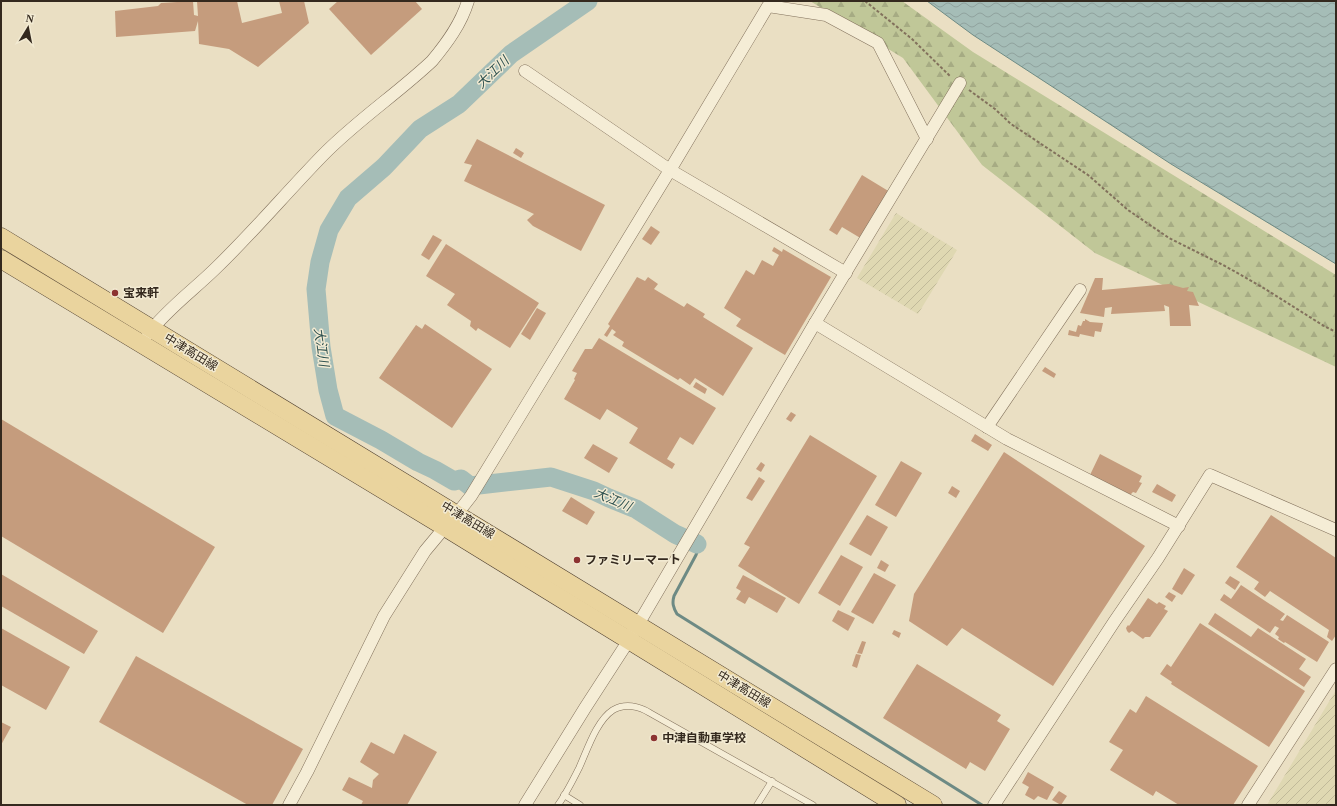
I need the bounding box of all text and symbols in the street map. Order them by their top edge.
north arrow [8,8,48,48]
text: N [25,12,35,25]
water label: 大江川 [473,52,513,91]
place label: 宝来軒 [123,286,159,300]
marker: 宝来軒 [110,288,120,298]
water label: 大江川 [311,327,332,369]
street label: 中津高田線 [162,331,220,373]
water label: 大江川 [592,485,636,515]
street label: 中津高田線 [439,499,497,541]
place label: ファミリーマート [585,553,681,567]
marker: ファミリーマート [572,555,582,565]
street label: 中津高田線 [715,668,773,710]
place label: 中津自動車学校 [662,731,746,745]
marker: 中津自動車学校 [649,733,659,743]

